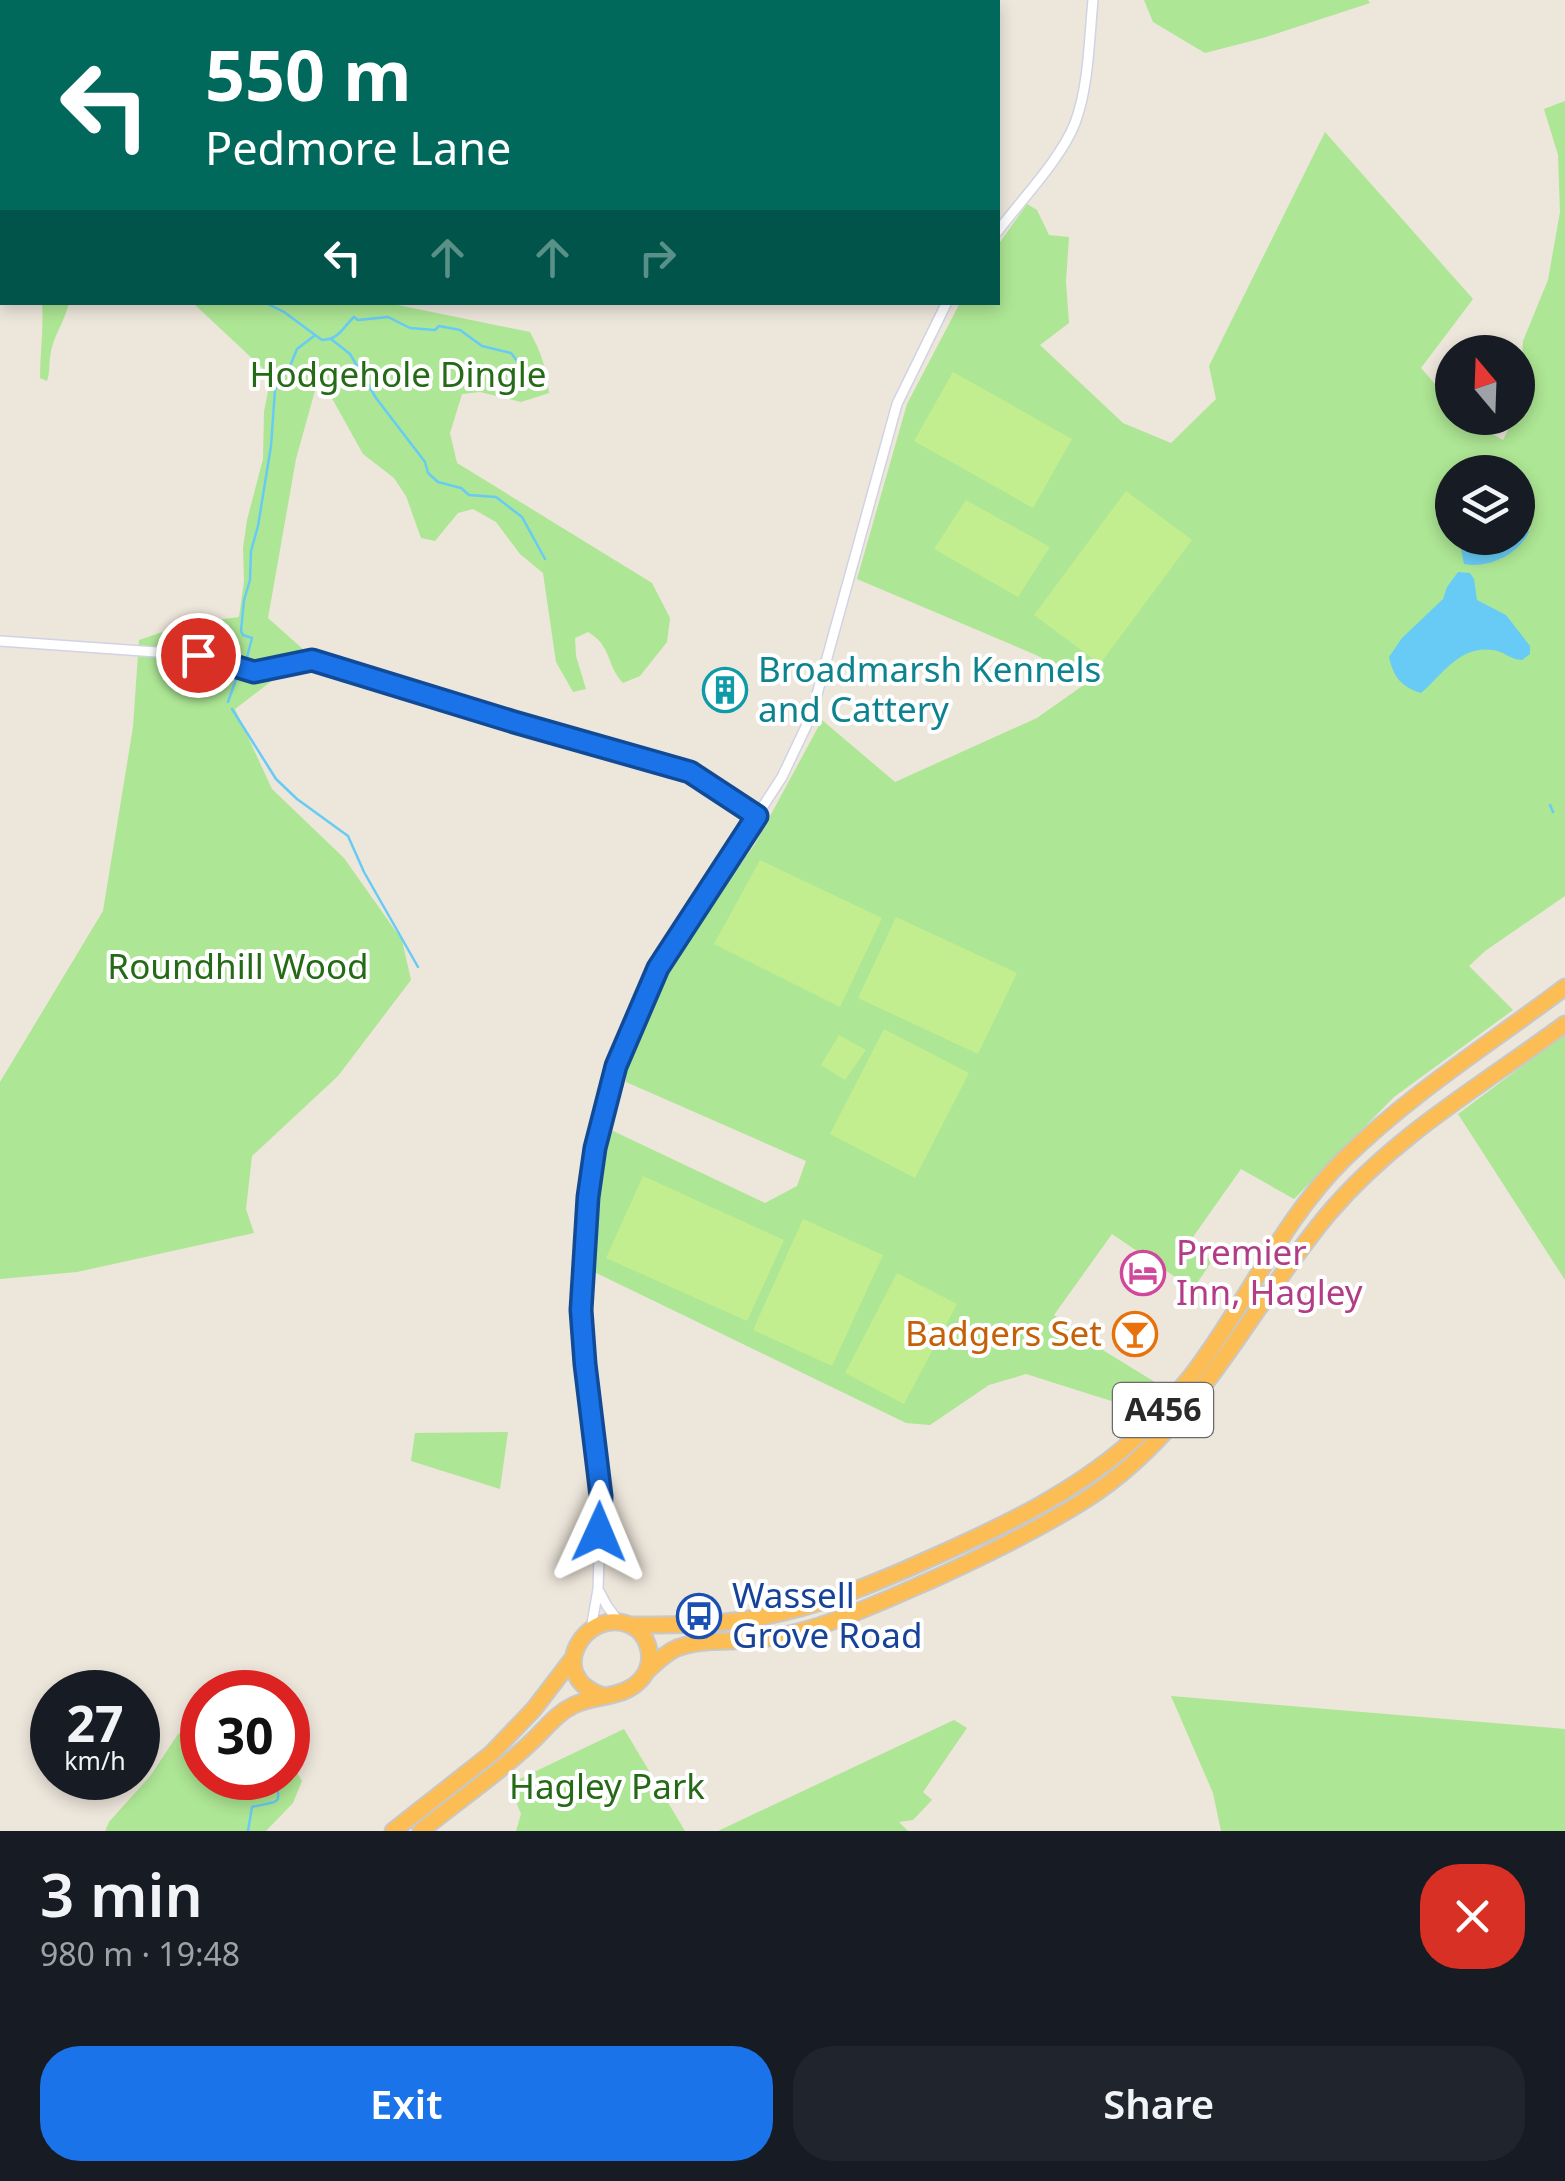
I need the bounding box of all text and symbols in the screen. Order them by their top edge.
text: 550 m [205,26,412,122]
icon: left [40,40,170,170]
text: Pedmore Lane [205,117,511,178]
icon: left [315,230,370,285]
icon: ahead [420,230,475,285]
icon: ahead [525,230,580,285]
icon: right [630,230,685,285]
north arrow [1435,335,1535,435]
map controls [1435,335,1535,555]
park label: Hodgehole Dingle [249,350,547,397]
button: layers [1435,455,1535,555]
pin [156,613,241,698]
icon: arrive [171,628,226,683]
place label: Broadmarsh Kennels and Cattery [758,645,1101,732]
building icon: Broadmarsh Kennels and Cattery [702,667,748,713]
park label: Roundhill Wood [107,942,369,989]
place label: Premier Inn, Hagley [1176,1228,1363,1315]
hotel icon: Premier Inn, Hagley [1120,1250,1166,1296]
place label: Badgers Set [905,1309,1102,1356]
bar icon: Badgers Set [1112,1311,1158,1357]
road number: A456 [1113,1383,1213,1437]
position arrow [547,1480,651,1584]
place label: Wassell Grove Road [732,1571,922,1658]
bus stop icon: Wassell Grove Road [676,1593,722,1639]
speed limit sign: 30 [180,1670,310,1800]
text: 27 [66,1689,124,1757]
text: km/h [64,1743,126,1777]
park label: Hagley Park [509,1762,705,1809]
text: 3 min [40,1853,203,1935]
button: close [1420,1864,1525,1969]
text: 980 m · 19:48 [40,1932,240,1975]
button: Exit [40,2046,773,2161]
button: Share [793,2046,1525,2161]

